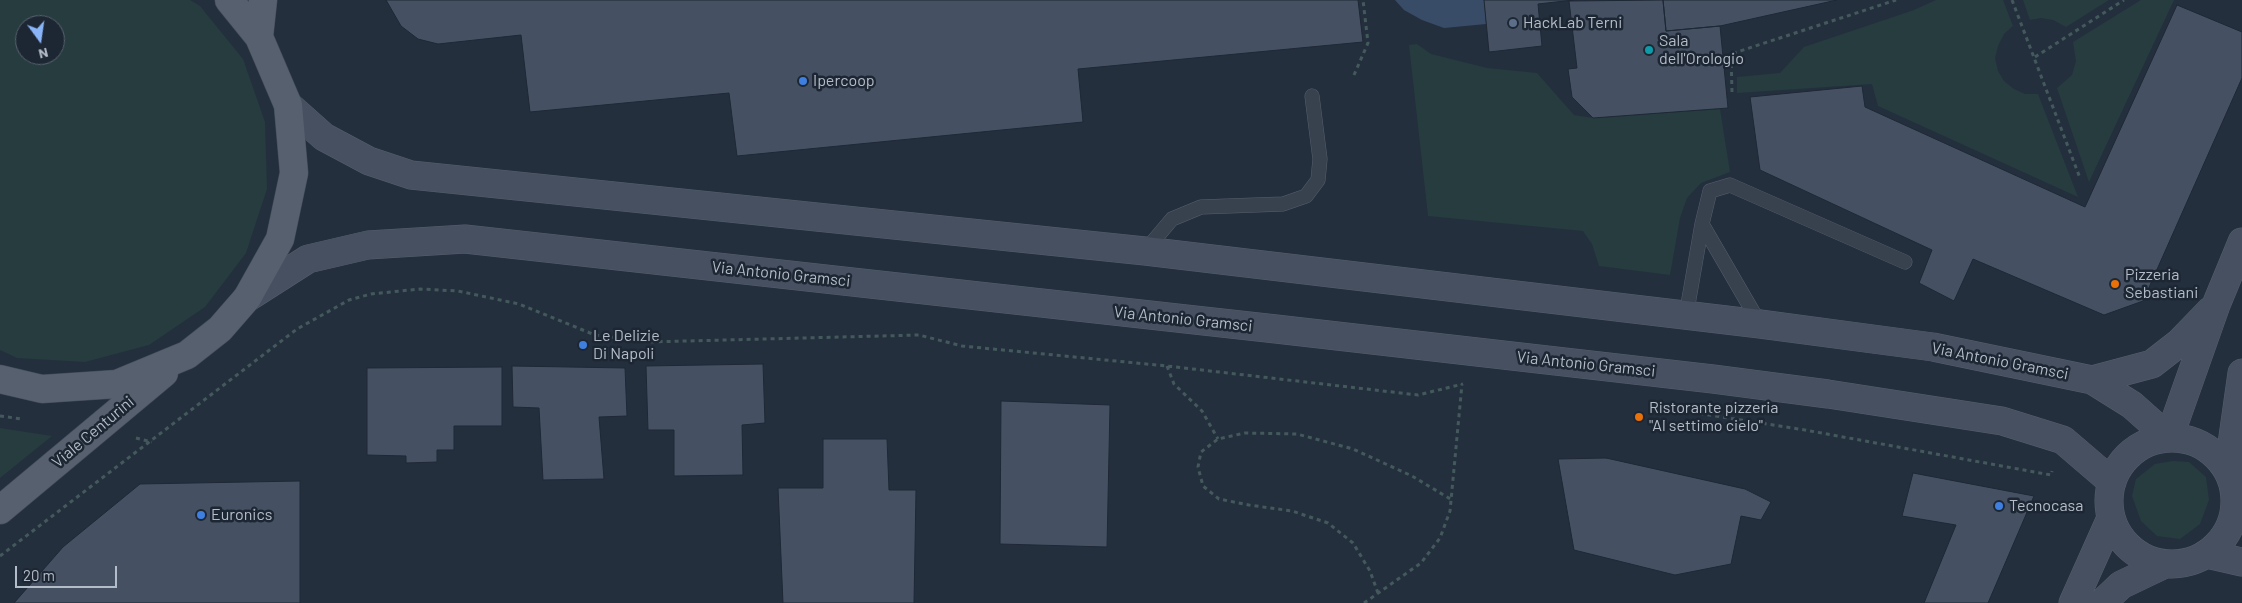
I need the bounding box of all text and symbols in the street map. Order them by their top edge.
place label: HackLab Terni [1523,13,1622,33]
north arrow [15,15,65,65]
marker: HackLab Terni [1507,17,1519,29]
place label: Sala dell'Orologio [1659,31,1744,69]
marker: Sala dell'Orologio [1643,44,1655,56]
text: N [37,45,50,63]
place label: Ipercoop [813,71,875,91]
marker: Ipercoop [797,75,809,87]
street label: Via Antonio Gramsci [711,257,851,291]
place label: Pizzeria Sebastiani [2125,265,2198,303]
marker: Pizzeria Sebastiani [2109,278,2121,290]
street label: Via Antonio Gramsci [1113,302,1253,336]
place label: Le Delizie Di Napoli [593,326,660,364]
street label: Via Antonio Gramsci [1930,338,2070,384]
marker: Le Delizie Di Napoli [577,339,589,351]
street label: Via Antonio Gramsci [1516,347,1656,381]
street label: Viale Centurini [48,392,138,472]
place label: Ristorante pizzeria "Al settimo cielo" [1649,398,1779,436]
marker: Ristorante pizzeria "Al settimo cielo" [1633,411,1645,423]
place label: Tecnocasa [2009,496,2083,516]
marker: Tecnocasa [1993,500,2005,512]
place label: Euronics [211,505,272,525]
marker: Euronics [195,509,207,521]
scale bar [18,556,120,588]
text: 20 m [23,566,55,584]

